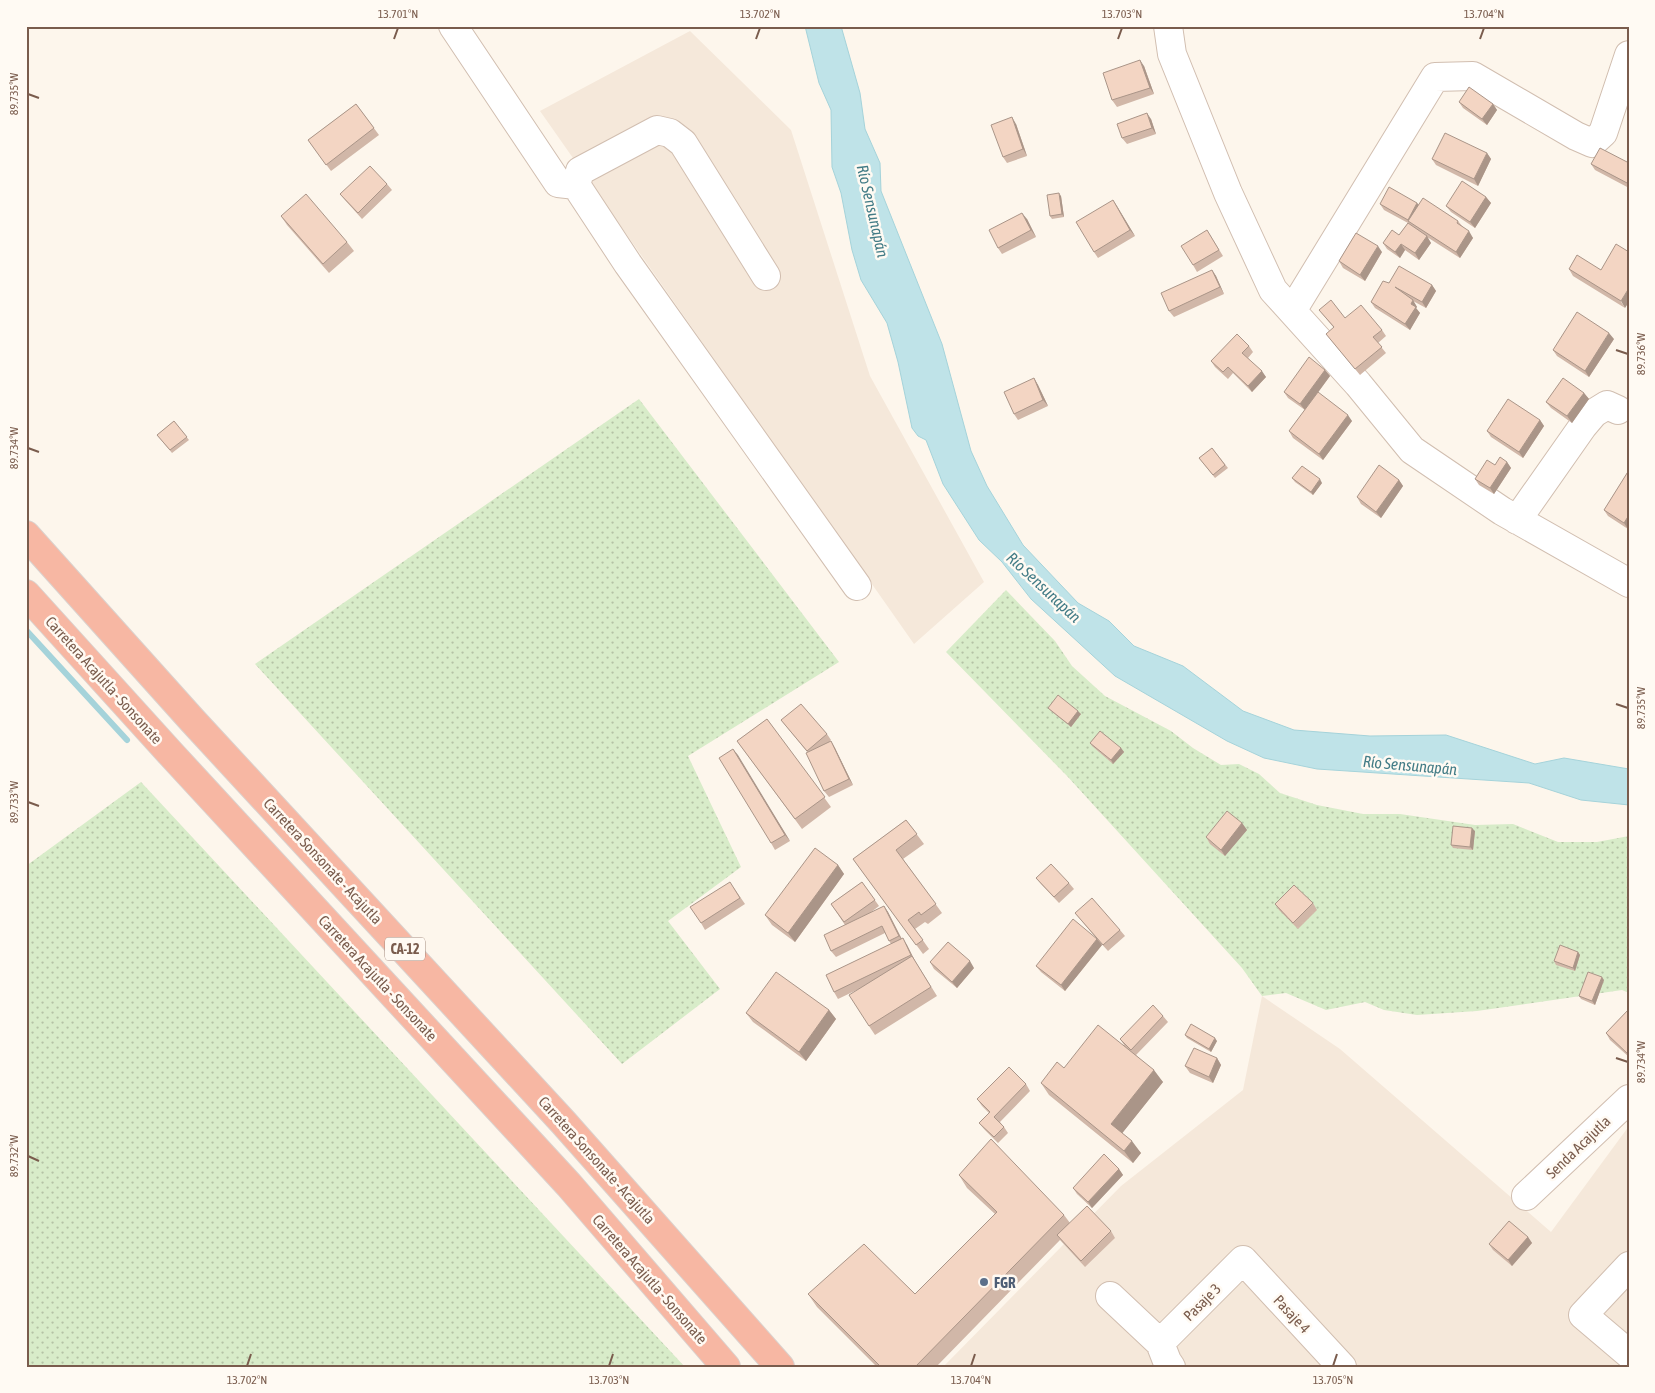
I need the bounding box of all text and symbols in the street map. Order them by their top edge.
text: 13.701°N [378,7,418,21]
text: 13.702°N [740,7,780,21]
text: 13.703°N [1102,7,1142,21]
text: 13.704°N [1464,7,1504,21]
text: 89.735°W [7,73,21,115]
water label: Río Sensunapán [853,163,892,260]
text: 89.736°W [1634,333,1648,375]
text: 89.734°W [7,427,21,469]
water label: Río Sensunapán [1003,548,1085,627]
street label: Carretera Acajutla - Sonsonate [42,613,166,747]
text: 89.735°W [1634,687,1648,729]
water label: Río Sensunapán [1362,752,1458,779]
text: 89.733°W [7,781,21,823]
street label: Carretera Sonsonate - Acajutla [260,795,386,927]
street label: Carretera Acajutla - Sonsonate [315,912,441,1044]
road number: CA-12 [385,938,425,961]
text: 89.734°W [1634,1041,1648,1083]
street label: Carretera Sonsonate - Acajutla [535,1093,659,1227]
street label: Senda Acajutla [1542,1112,1614,1182]
text: 89.732°W [7,1135,21,1177]
street label: Carretera Acajutla - Sonsonate [589,1211,711,1347]
place label: FGR [994,1274,1016,1291]
marker: FGR [978,1276,990,1288]
street label: Pasaje 3 [1180,1280,1224,1324]
street label: Pasaje 4 [1270,1292,1314,1336]
text: 13.702°N [227,1373,267,1387]
text: 13.703°N [589,1373,629,1387]
text: 13.704°N [951,1373,991,1387]
text: 13.705°N [1313,1373,1353,1387]

